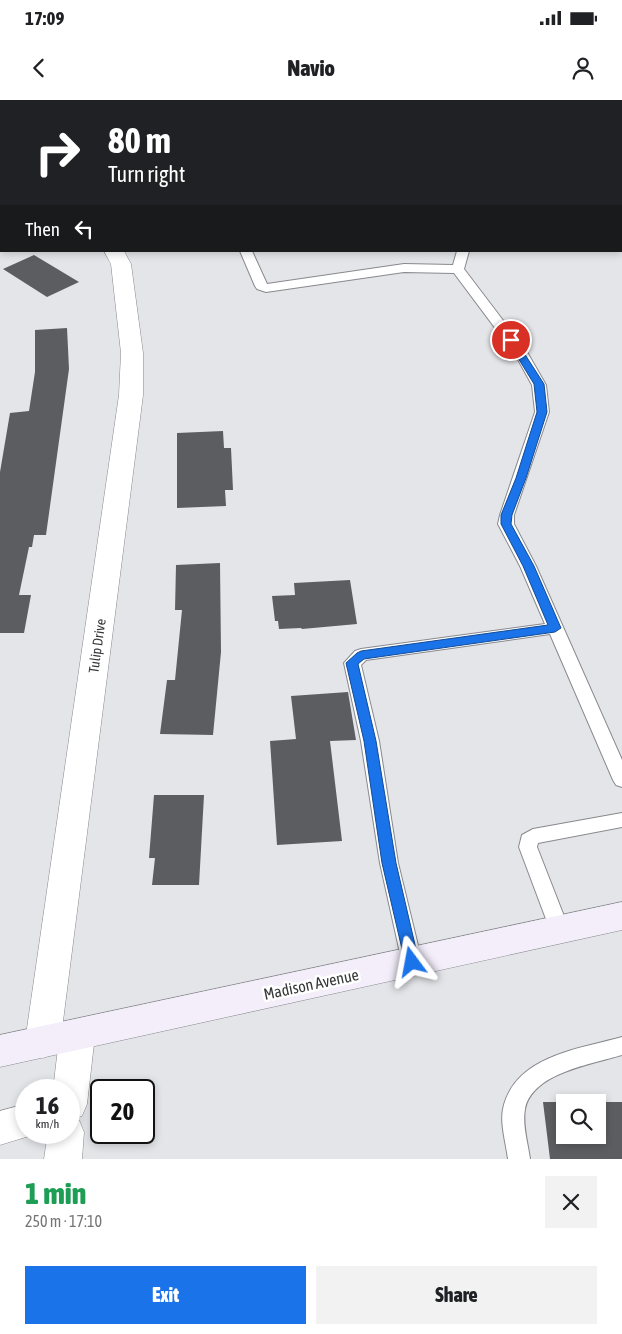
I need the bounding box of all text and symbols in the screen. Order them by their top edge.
text: 17:09 [25,7,64,29]
icon: back [25,54,53,82]
icon: person [569,54,597,82]
text: Navio [287,55,335,81]
icon: right [25,120,90,185]
text: 80 m [108,120,171,160]
text: Turn right [108,161,185,187]
icon: left [70,215,98,243]
text: Then [25,218,60,240]
pin [490,319,532,361]
icon: arrive [497,326,525,354]
street label: Tulip Drive [85,618,109,674]
position arrow [385,935,437,987]
street label: Madison Avenue [262,965,360,1003]
speed limit sign: 20 [90,1079,155,1144]
text: 16 [36,1091,59,1119]
map controls [556,1094,606,1144]
button: search [556,1094,606,1144]
text: km/h [36,1117,59,1131]
text: 1 min [25,1176,86,1210]
button: close [545,1176,597,1228]
text: 250 m · 17:10 [25,1212,102,1230]
button: Exit [25,1266,306,1324]
button: Share [316,1266,597,1324]

